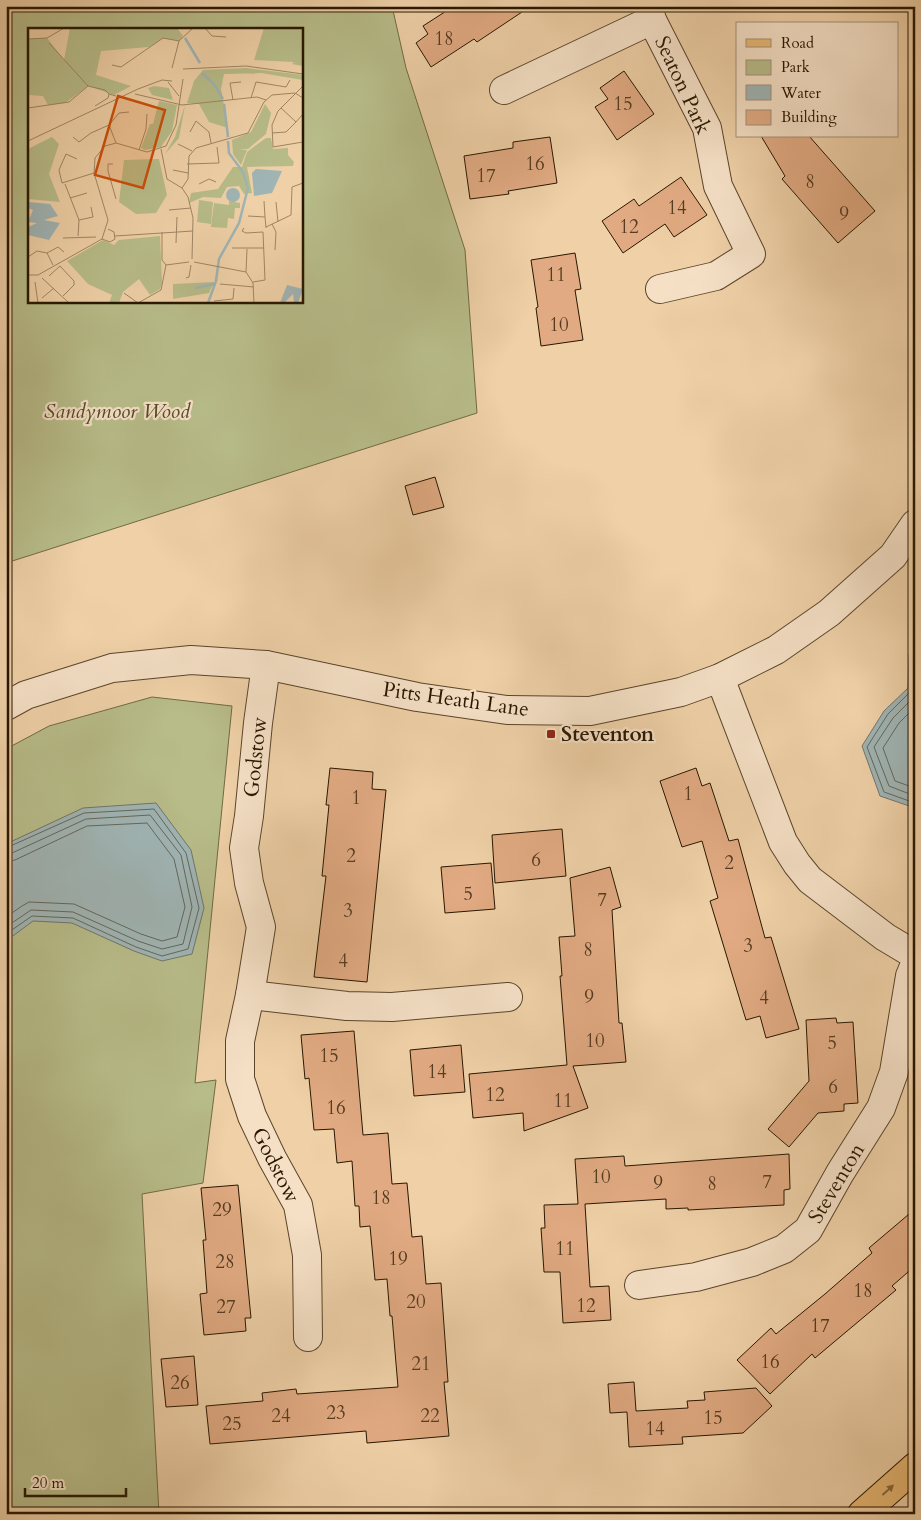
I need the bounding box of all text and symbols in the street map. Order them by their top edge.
legend [736,22,898,138]
house number: 18 [434,26,454,52]
inset map [28,28,302,302]
street label: Seaton Park [647,31,718,140]
text: Road [781,33,814,53]
text: Park [781,57,810,77]
text: Water [780,83,822,103]
house number: 15 [613,91,633,117]
text: Building [781,107,837,127]
house number: 16 [525,151,545,177]
house number: 17 [476,163,496,189]
house number: 8 [805,169,815,195]
house number: 14 [667,195,687,221]
house number: 9 [839,201,849,227]
house number: 12 [619,214,639,240]
house number: 11 [546,262,566,288]
house number: 10 [549,312,569,338]
park label: Sandymoor Wood [44,397,191,426]
street label: Pitts Heath Lane [381,675,531,724]
street label: Godstow [237,715,274,799]
place label: Steventon [561,720,655,749]
marker: Steventon [545,728,557,740]
house number: 1 [683,781,693,807]
house number: 1 [351,785,361,811]
house number: 2 [346,843,356,869]
house number: 6 [531,847,541,873]
house number: 2 [724,850,734,876]
house number: 5 [463,881,473,907]
house number: 7 [597,887,607,913]
house number: 3 [343,898,353,924]
house number: 3 [743,933,753,959]
house number: 8 [583,937,593,963]
house number: 4 [338,948,348,974]
house number: 9 [584,984,594,1010]
house number: 4 [759,985,769,1011]
house number: 10 [585,1028,605,1054]
house number: 5 [827,1030,837,1056]
house number: 15 [319,1043,339,1069]
house number: 14 [427,1059,447,1085]
house number: 6 [828,1074,838,1100]
house number: 12 [485,1082,505,1108]
house number: 11 [553,1088,573,1114]
house number: 16 [326,1095,346,1121]
street label: Godstow [244,1123,307,1208]
street label: Steventon [801,1138,872,1229]
house number: 10 [591,1164,611,1190]
house number: 7 [762,1169,772,1195]
house number: 9 [653,1170,663,1196]
house number: 8 [707,1171,717,1197]
house number: 18 [371,1185,391,1211]
house number: 29 [212,1197,232,1223]
house number: 11 [555,1236,575,1262]
house number: 19 [388,1246,408,1272]
house number: 28 [215,1249,235,1275]
house number: 18 [853,1278,873,1304]
house number: 20 [406,1289,426,1315]
house number: 12 [576,1293,596,1319]
house number: 27 [216,1294,236,1320]
house number: 17 [810,1313,830,1339]
house number: 16 [760,1349,780,1375]
house number: 21 [411,1351,431,1377]
house number: 26 [170,1370,190,1396]
house number: 23 [326,1400,346,1426]
house number: 24 [271,1403,291,1429]
house number: 22 [420,1403,440,1429]
house number: 15 [703,1405,723,1431]
house number: 25 [222,1411,242,1437]
house number: 14 [645,1416,665,1442]
scale bar [25,1465,126,1497]
text: 20 m [32,1473,64,1493]
one-way arrow [882,1485,895,1496]

